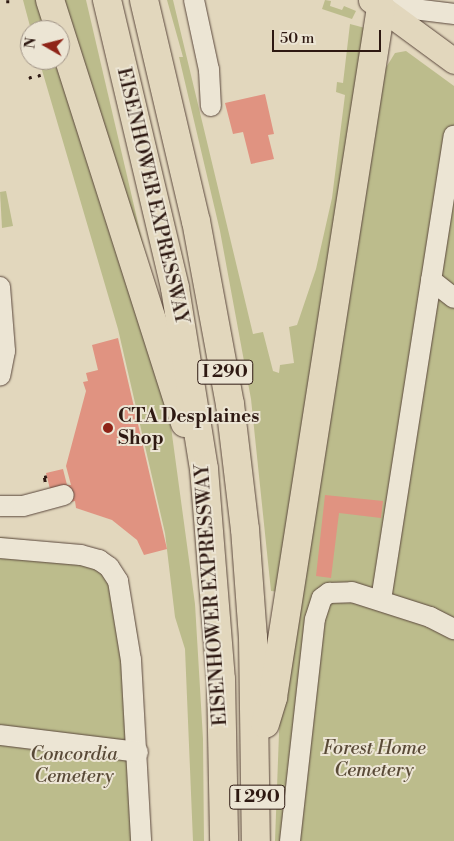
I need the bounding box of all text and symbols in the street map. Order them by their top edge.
north arrow [20,20,70,70]
scale bar [274,20,383,52]
text: 50 m [280,29,314,48]
text: N [21,36,41,50]
street label: EISENHOWER EXPRESSWAY [111,66,193,326]
road number: I 290 [196,357,254,388]
place label: CTA Desplaines Shop [118,406,259,450]
marker: CTA Desplaines Shop [102,422,114,434]
street label: EISENHOWER EXPRESSWAY [191,463,233,727]
park label: Forest Home Cemetery [322,738,426,782]
park label: Concordia Cemetery [30,744,118,788]
road number: I 290 [228,782,286,812]

